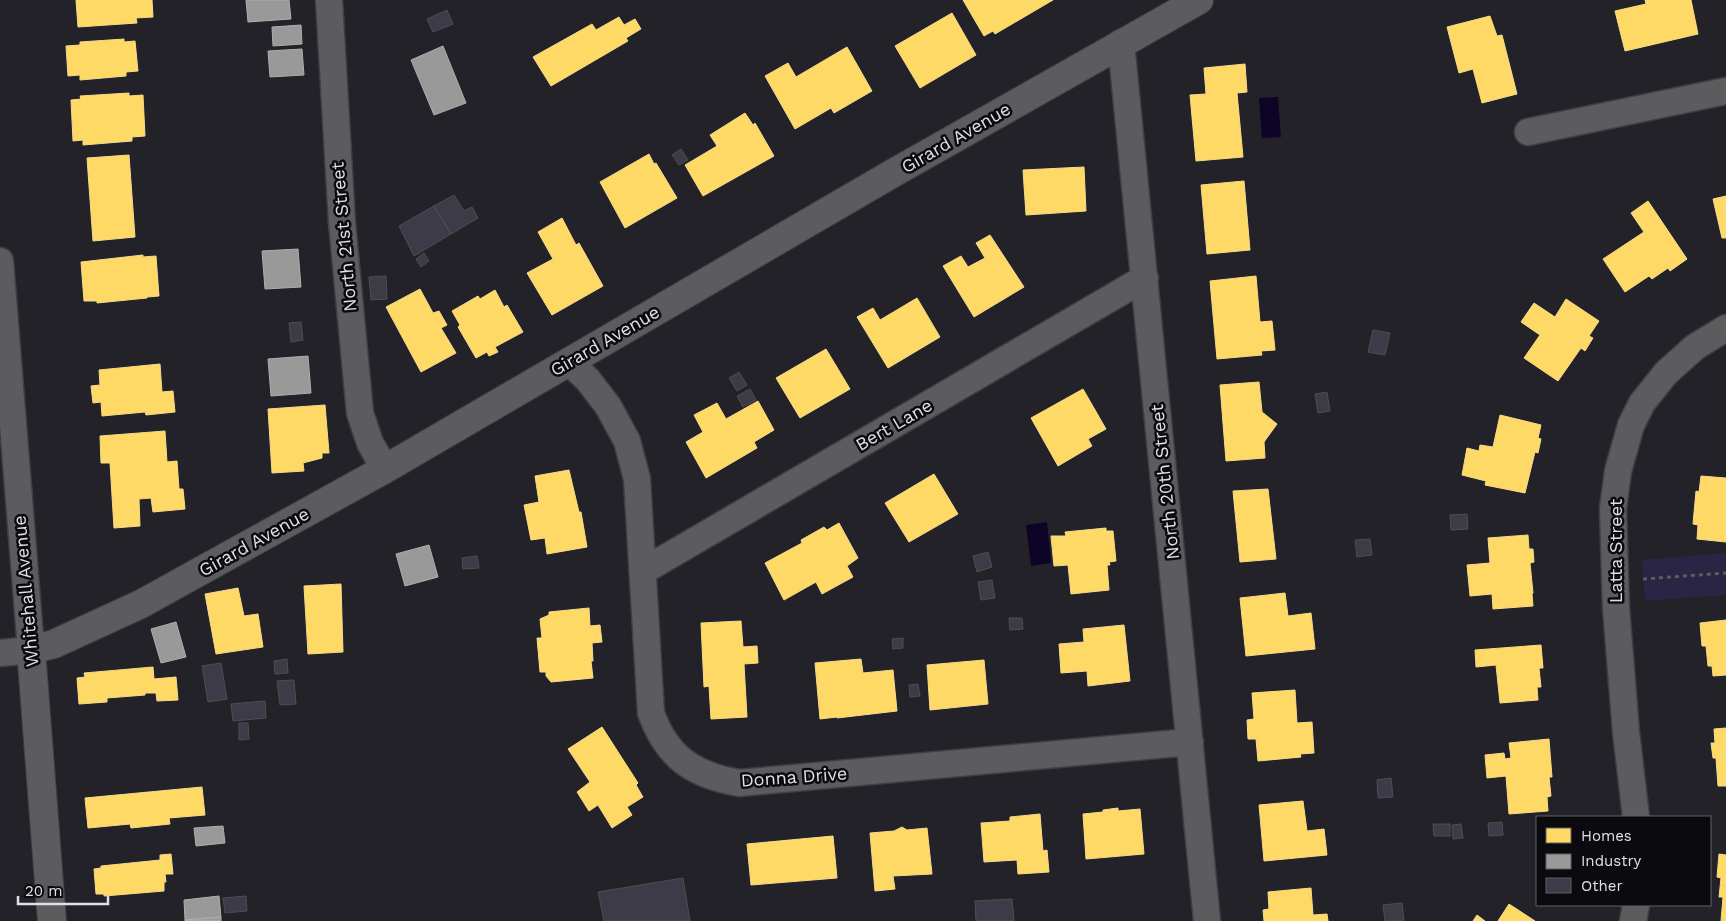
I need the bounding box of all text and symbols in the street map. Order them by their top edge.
street label: Girard Avenue [897,98,1014,177]
street label: North 21st Street [326,161,361,313]
street label: Girard Avenue [546,301,663,380]
street label: Bert Lane [852,394,936,455]
street label: North 20th Street [1146,403,1183,561]
street label: Latta Street [1605,498,1626,603]
street label: Girard Avenue [195,503,312,580]
street label: Whitehall Avenue [8,514,43,668]
street label: Donna Drive [740,762,848,791]
legend [1536,816,1711,906]
text: Homes [1581,827,1632,845]
text: Industry [1581,852,1642,870]
scale bar [18,874,108,906]
text: Other [1581,877,1623,895]
text: 20 m [25,882,63,900]

